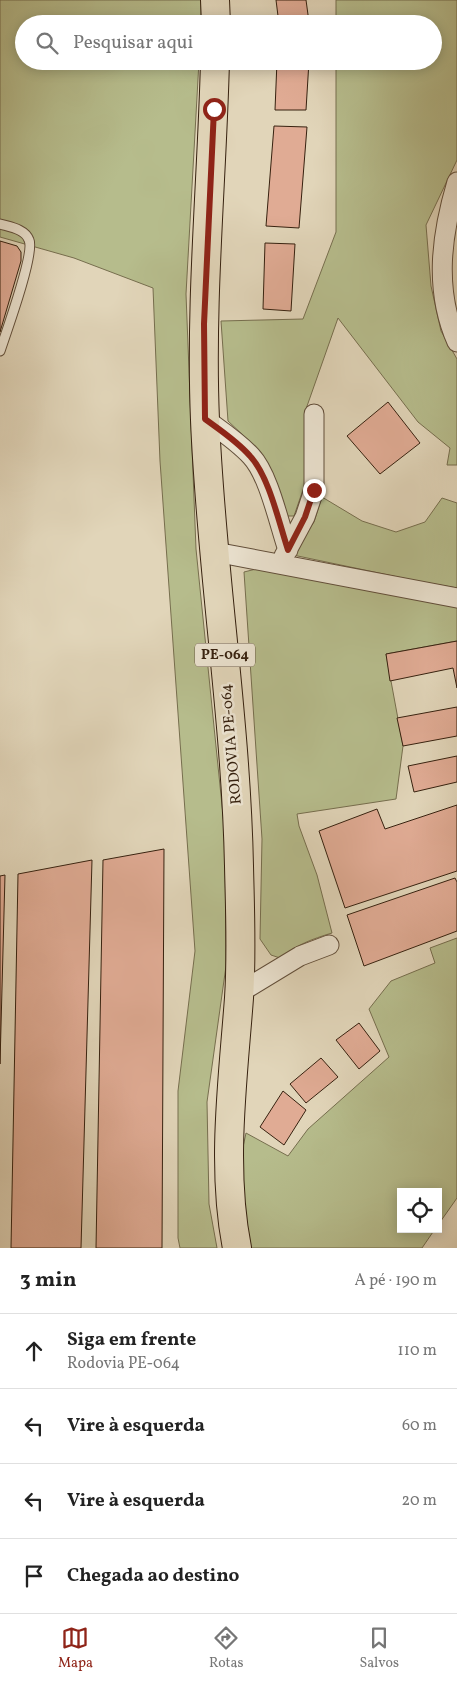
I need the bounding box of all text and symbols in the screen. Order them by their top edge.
search box [15,15,442,70]
icon: search [33,29,61,57]
text: Pesquisar aqui [73,30,193,56]
route start [203,98,226,121]
route end [303,479,326,502]
road number: PE-064 [195,644,255,666]
street label: RODOVIA PE-064 [216,683,248,805]
map controls [397,1188,442,1233]
button: locate [397,1188,442,1233]
text: 3 min [20,1266,76,1295]
text: A pé · 190 m [354,1270,437,1292]
text: Siga em frente [67,1327,196,1353]
icon: ahead [20,1337,48,1365]
text: 110 m [398,1340,437,1362]
text: Rodovia PE-064 [67,1353,180,1375]
icon: left [20,1412,48,1440]
text: Vire à esquerda [67,1413,205,1439]
text: 60 m [402,1415,437,1437]
icon: left [20,1487,48,1515]
text: Vire à esquerda [67,1488,205,1514]
text: 20 m [402,1490,437,1512]
icon: arrive [20,1562,48,1590]
text: Chegada ao destino [67,1563,239,1589]
tab: Mapa [58,1624,93,1673]
tab: Rotas [209,1624,244,1673]
tab: Salvos [359,1624,399,1673]

